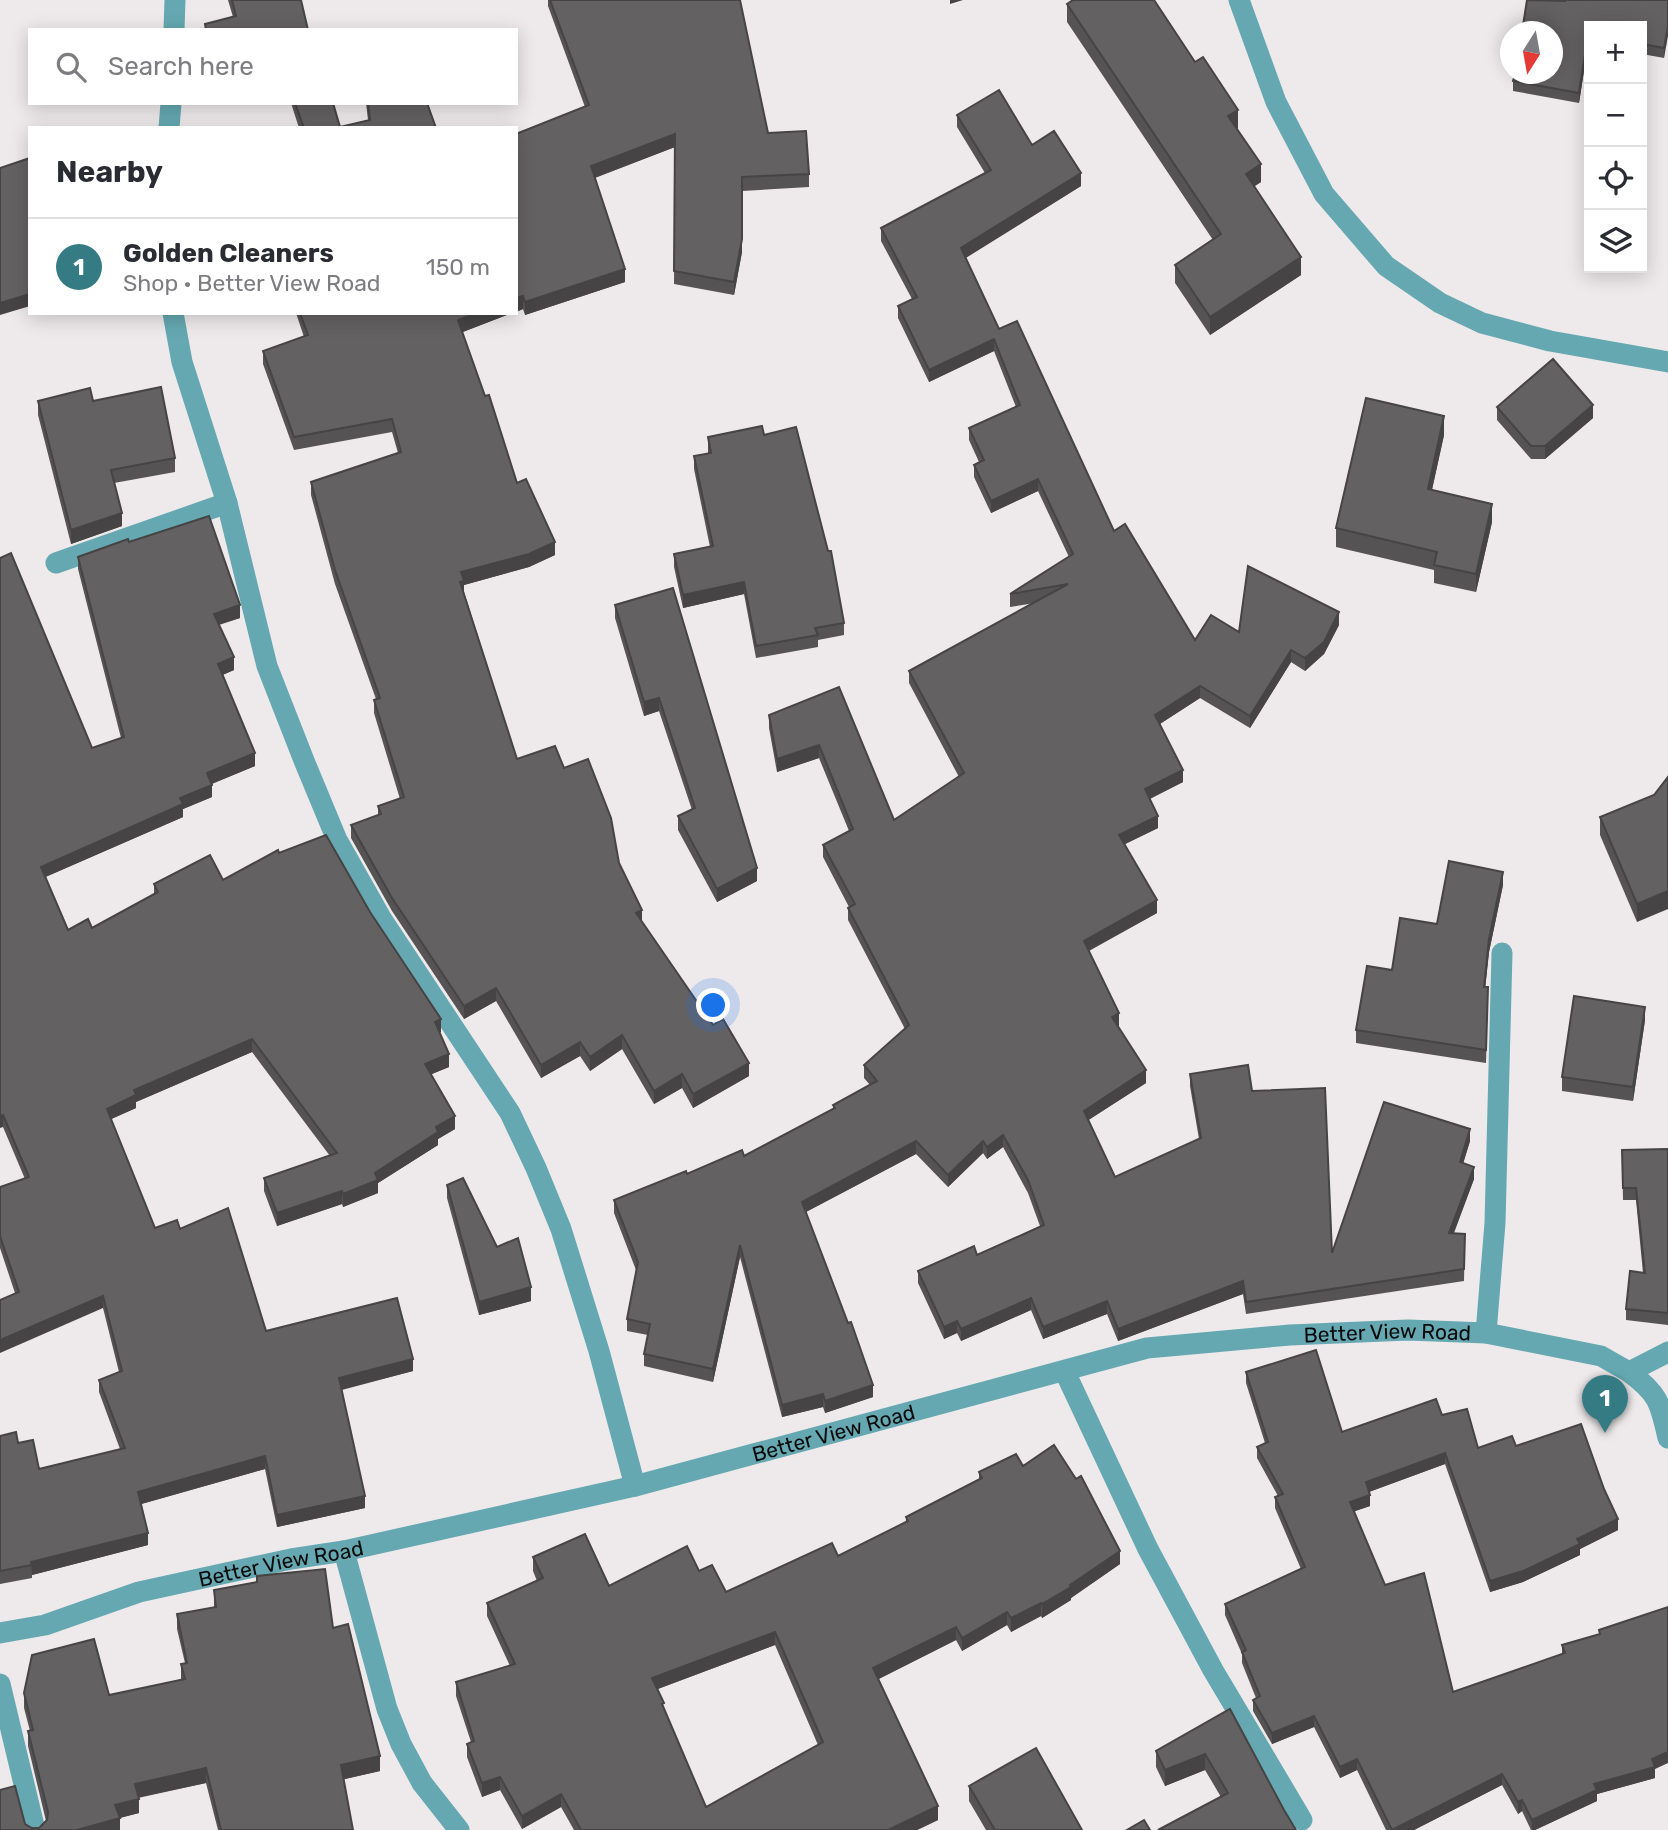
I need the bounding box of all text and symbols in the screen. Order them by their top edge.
north arrow [1500,21,1563,84]
map controls [1584,21,1647,273]
button: + [1584,21,1647,84]
search box [28,28,518,105]
icon: search [52,48,90,86]
text: Search here [108,51,254,82]
button: − [1584,84,1647,147]
button: locate [1584,147,1647,210]
text: Nearby [56,154,163,190]
button: layers [1584,210,1647,273]
text: Golden Cleaners [123,238,334,269]
text: 1 [73,253,85,281]
text: 150 m [426,253,490,281]
text: Shop · Better View Road [123,269,381,297]
your location [696,988,730,1022]
street label: Better View Road [1303,1317,1472,1347]
pin: 1 [1582,1375,1628,1433]
street label: Better View Road [749,1399,917,1466]
street label: Better View Road [196,1535,366,1591]

